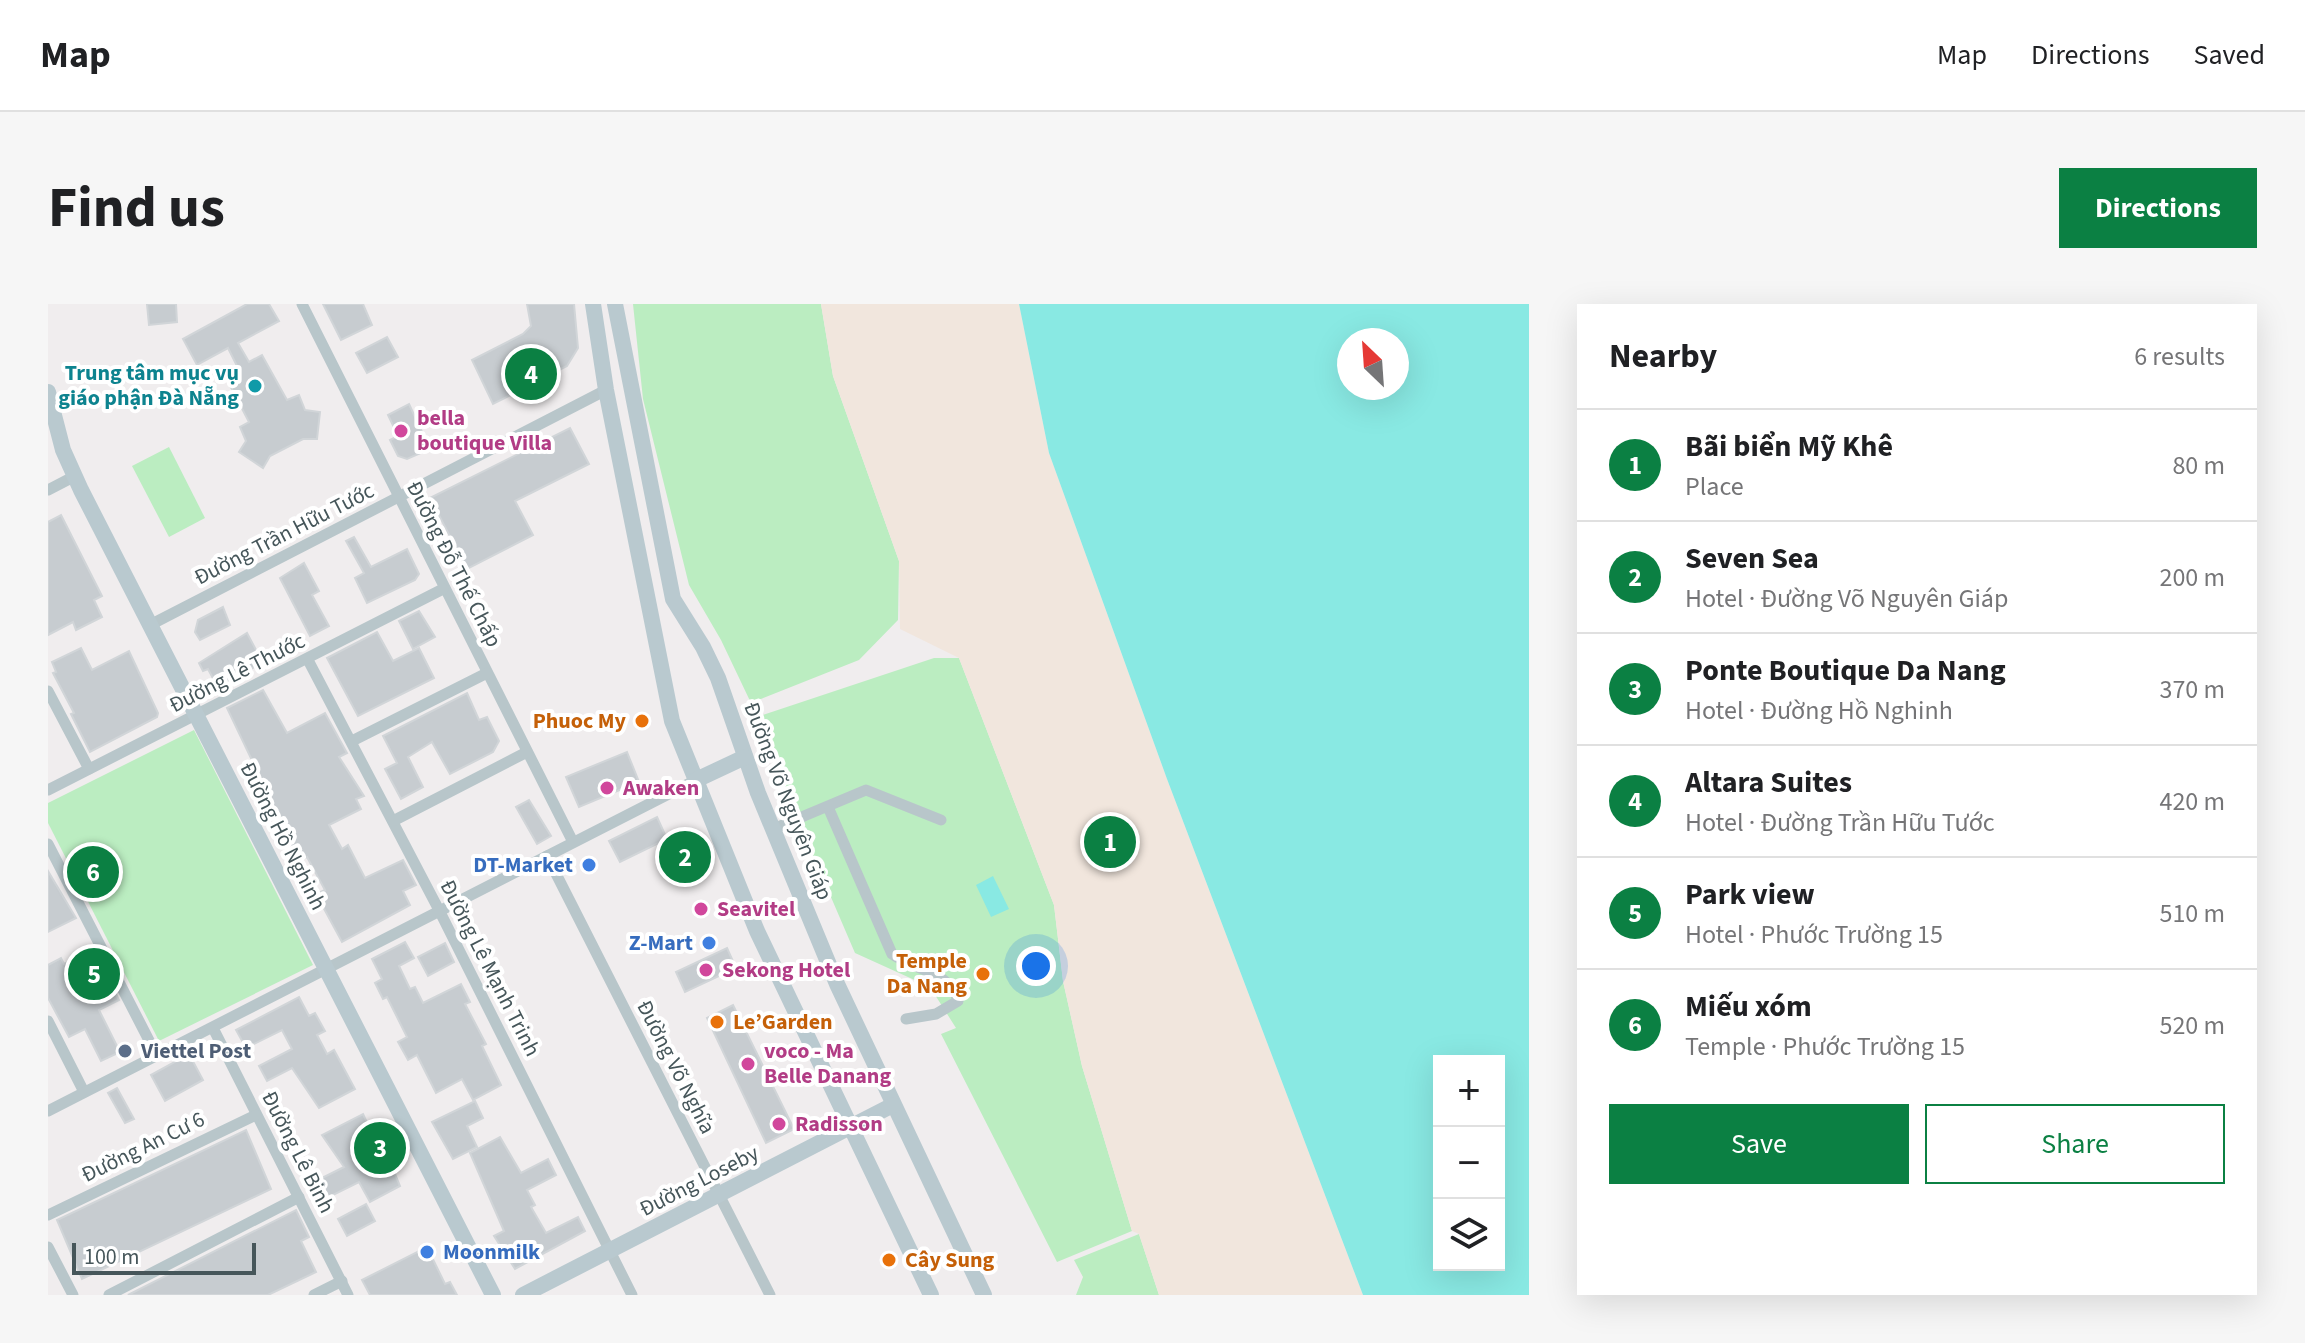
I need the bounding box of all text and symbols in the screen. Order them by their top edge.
text: Map [40,28,111,82]
text: Map [1937,35,1987,75]
text: Directions [2031,35,2150,75]
text: Saved [2194,35,2265,75]
button: Directions [2059,168,2257,248]
text: Find us [48,169,225,248]
north arrow [1337,328,1409,400]
text: Nearby [1609,332,1717,381]
text: 6 results [2134,338,2225,375]
pin: 4 [505,344,557,404]
place label: Trung tâm mục vụ giáo phận Đà Nẵng [58,357,239,414]
marker: Trung tâm mục vụ giáo phận Đà Nẵng [246,377,264,395]
place label: bella boutique Villa [417,402,552,459]
marker: bella boutique Villa [392,422,410,440]
text: Bãi biển Mỹ Khê [1685,425,1893,468]
text: 1 [1628,447,1642,484]
text: 80 m [2172,447,2225,484]
text: Place [1685,468,1744,505]
street label: Đường Trần Hữu Tước [188,475,380,593]
street label: Đường Đỗ Thế Chấp [398,475,510,653]
text: Seven Sea [1685,537,1819,580]
text: 2 [1628,559,1642,596]
text: 200 m [2159,559,2225,596]
text: Hotel · Đường Võ Nguyên Giáp [1685,580,2008,617]
street label: Đường Lê Thước [163,625,311,721]
text: Ponte Boutique Da Nang [1685,649,2006,692]
text: 3 [1628,671,1642,708]
text: 370 m [2159,671,2225,708]
text: Hotel · Đường Hồ Nghinh [1685,692,1953,729]
street label: Đường Võ Nguyên Giáp [735,697,841,905]
place label: Phuoc My [533,705,627,737]
marker: Phuoc My [633,712,651,730]
street label: Đường Hồ Nghinh [232,756,334,916]
text: Altara Suites [1685,761,1852,804]
place label: Awaken [622,772,699,804]
marker: Awaken [598,779,616,797]
text: 4 [1628,783,1642,820]
text: 420 m [2159,783,2225,820]
text: Hotel · Đường Trần Hữu Tước [1685,804,1995,841]
pin: 1 [1084,812,1136,872]
pin: 2 [659,827,711,887]
pin: 6 [67,842,119,902]
place label: DT-Market [473,849,574,881]
marker: DT-Market [580,856,598,874]
text: Park view [1685,873,1815,916]
street label: Đường Lê Mạnh Trinh [432,874,548,1062]
place label: Seavitel [717,893,796,925]
text: 5 [1628,895,1642,932]
text: 510 m [2159,895,2225,932]
marker: Seavitel [692,900,710,918]
text: Hotel · Phước Trường 15 [1685,916,1943,953]
place label: Z-Mart [629,927,694,959]
marker: Z-Mart [700,934,718,952]
pin: 5 [68,944,120,1004]
place label: Temple Da Nang [886,945,967,1002]
your location [1016,946,1056,986]
place label: Sekong Hotel [722,954,851,986]
marker: Sekong Hotel [697,961,715,979]
marker: Temple Da Nang [974,965,992,983]
text: Miếu xóm [1685,985,1812,1028]
street label: Đường Võ Nghĩa [628,994,724,1140]
place label: Le’Garden [733,1006,833,1038]
text: 6 [1628,1007,1642,1044]
text: 520 m [2159,1007,2225,1044]
marker: Le’Garden [708,1013,726,1031]
text: Temple · Phước Trường 15 [1685,1028,1965,1065]
place label: Viettel Post [140,1035,252,1067]
place label: voco - Ma Belle Danang [764,1035,891,1092]
marker: Viettel Post [116,1042,134,1060]
marker: voco - Ma Belle Danang [739,1055,757,1073]
map controls [1433,1055,1505,1271]
button: + [1433,1055,1505,1127]
street label: Đường Lê Binh [253,1085,343,1219]
street label: Đường An Cư 6 [76,1103,210,1191]
button: Save [1609,1104,1909,1184]
button: Share [1925,1104,2225,1184]
place label: Radisson [795,1108,883,1140]
marker: Radisson [770,1115,788,1133]
pin: 3 [354,1118,406,1178]
button: − [1433,1127,1505,1199]
street label: Đường Loseby [634,1137,765,1225]
button: layers [1433,1199,1505,1271]
place label: Moonmilk [443,1236,540,1268]
scale bar [72,1239,256,1275]
text: 100 m [84,1241,139,1273]
marker: Moonmilk [418,1243,436,1261]
place label: Cây Sung [905,1244,995,1276]
marker: Cây Sung [880,1251,898,1269]

